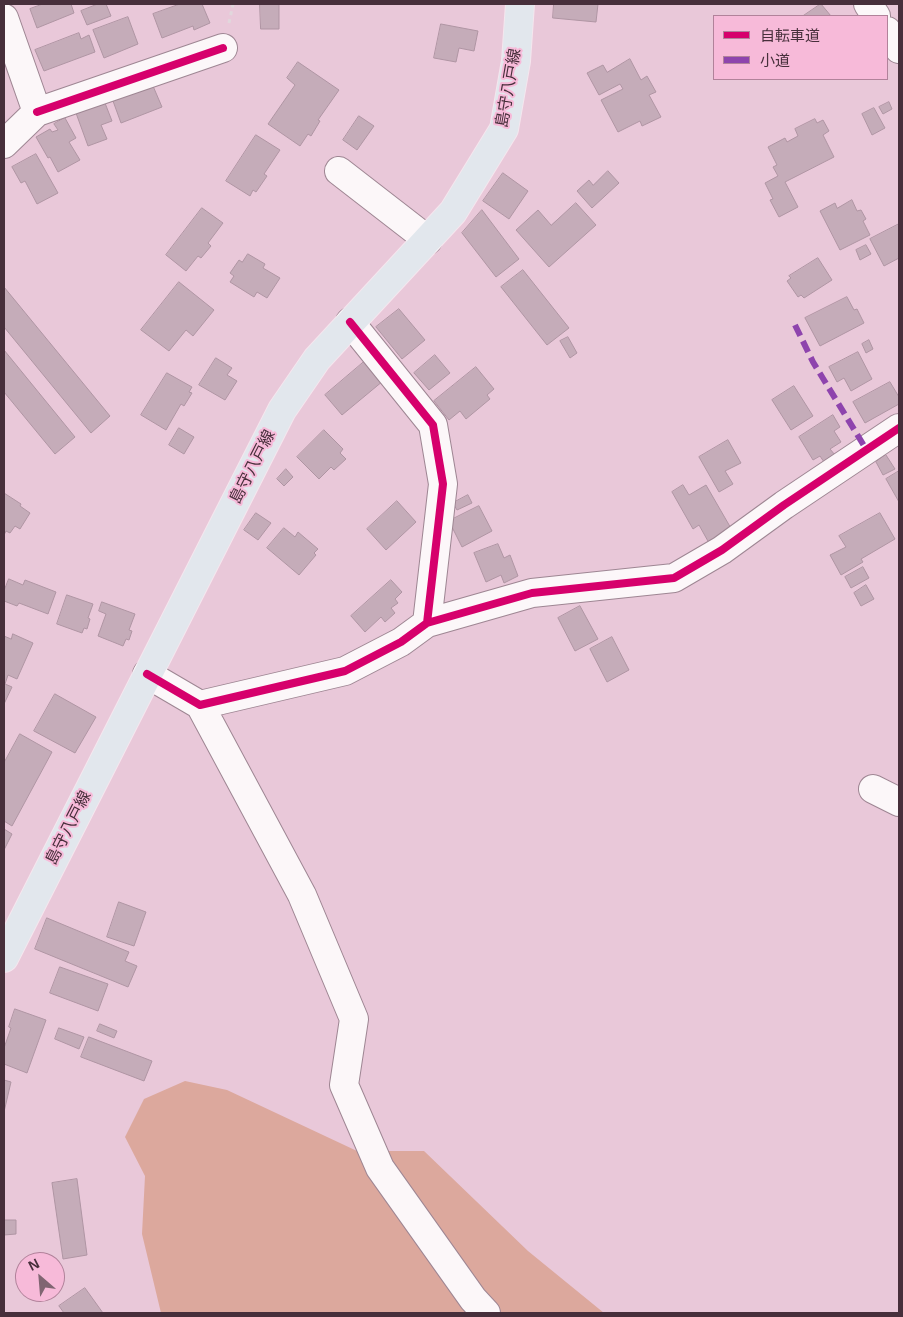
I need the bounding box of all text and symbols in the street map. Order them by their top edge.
legend [713,15,888,80]
text: 自転車道 [760,27,820,44]
street label: 島守八戸線 [493,47,525,129]
text: 小道 [760,52,790,69]
street label: 島守八戸線 [226,427,280,507]
street label: 島守八戸線 [42,788,96,868]
north arrow [15,1252,65,1302]
text: N [26,1255,42,1274]

